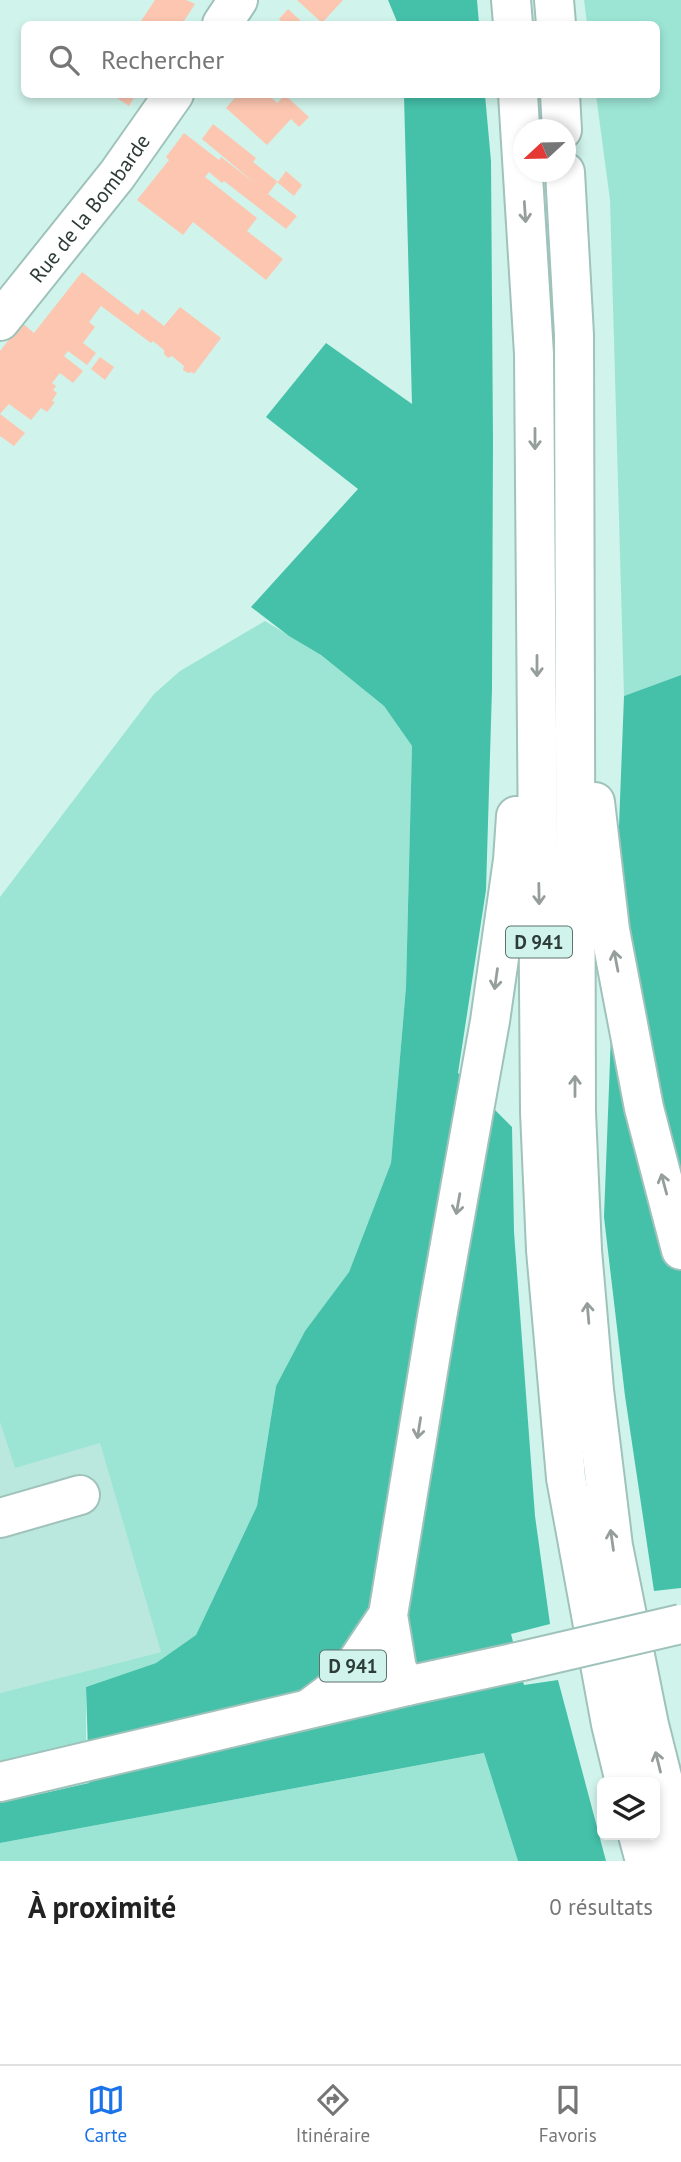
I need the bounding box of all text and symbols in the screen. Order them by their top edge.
search box [21,21,660,98]
icon: search [45,41,83,79]
text: Rechercher [101,43,224,76]
north arrow [513,119,576,182]
street label: Rue de la Bombarde [23,128,155,288]
one-way arrow [519,200,532,223]
one-way arrow [528,427,542,450]
one-way arrow [530,654,544,677]
one-way arrow [532,882,546,905]
road number: D 941 [506,926,572,958]
one-way arrow [609,950,623,973]
one-way arrow [489,968,502,990]
one-way arrow [569,1075,582,1098]
one-way arrow [657,1173,670,1196]
one-way arrow [450,1192,464,1215]
one-way arrow [581,1303,594,1325]
one-way arrow [412,1416,425,1439]
one-way arrow [606,1529,619,1551]
road number: D 941 [320,1650,386,1682]
one-way arrow [651,1751,665,1774]
map controls [597,1777,660,1840]
button: layers [597,1777,660,1840]
text: À proximité [28,1887,176,1926]
text: 0 résultats [549,1892,653,1921]
tab: Carte [84,2081,127,2147]
tab: Itinéraire [296,2081,370,2147]
tab: Favoris [539,2081,597,2147]

